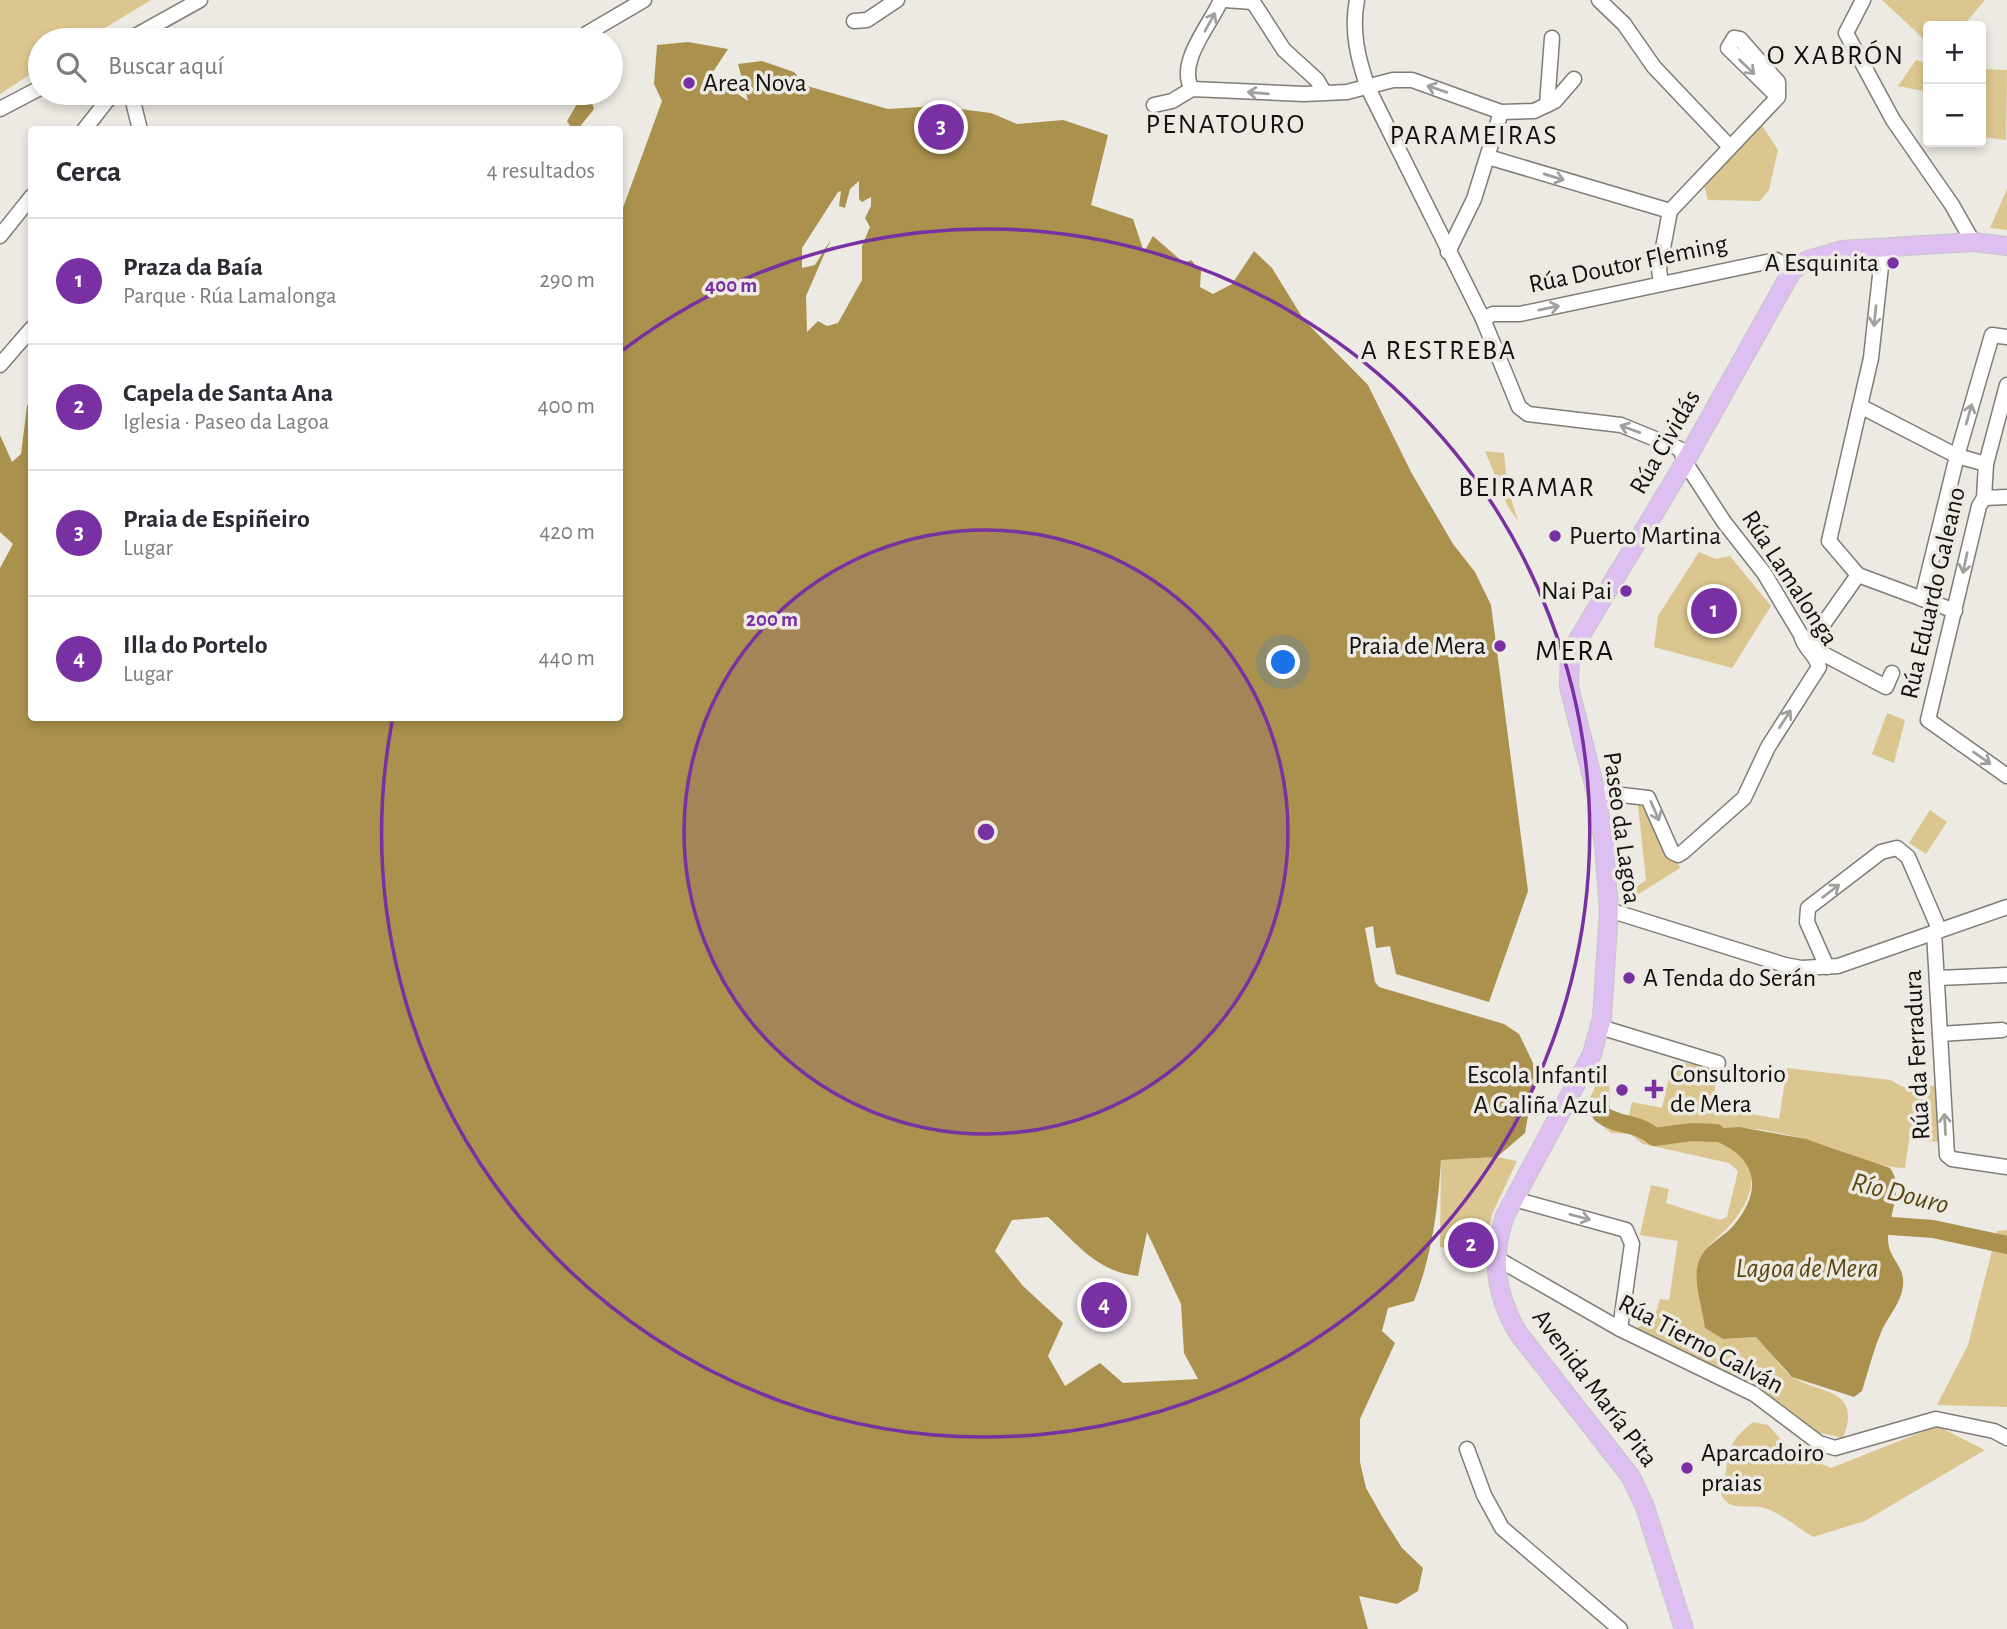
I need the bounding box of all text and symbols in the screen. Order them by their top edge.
one-way arrow [1204,12,1217,33]
map controls [1923,21,1986,147]
button: + [1923,21,1986,84]
search box [28,28,623,105]
district label: O XABRÓN [1767,39,1905,70]
icon: search [52,48,90,86]
text: Buscar aquí [108,53,224,79]
one-way arrow [1738,58,1755,75]
place label: Area Nova [703,70,807,96]
marker: Area Nova [681,75,697,91]
one-way arrow [1427,82,1449,94]
button: − [1923,84,1986,147]
one-way arrow [1247,86,1270,99]
pin: 3 [918,101,964,153]
district label: PENATOURO [1146,111,1306,139]
district label: PARAMEIRAS [1389,122,1559,150]
text: Cerca [56,157,121,187]
text: 4 resultados [487,160,595,183]
one-way arrow [1542,171,1564,184]
street label: Rúa Doutor Fleming [1526,230,1730,298]
place label: A Esquinita [1765,250,1879,276]
text: Praza da Baía [123,254,263,280]
marker: A Esquinita [1885,255,1901,271]
text: 1 [75,269,83,292]
text: 290 m [539,269,595,292]
text: 400 m [705,275,757,296]
text: Parque · Rúa Lamalonga [123,285,337,308]
one-way arrow [1537,301,1560,315]
one-way arrow [1868,304,1881,327]
district label: A RESTREBA [1361,337,1517,365]
text: Capela de Santa Ana [123,380,333,406]
street label: Rúa Cividás [1625,385,1705,499]
text: 2 [74,395,84,418]
text: 400 m [537,395,595,418]
one-way arrow [1963,403,1976,425]
text: Iglesia · Paseo da Lagoa [123,411,329,434]
one-way arrow [1619,422,1641,435]
district label: BEIRAMAR [1458,474,1596,502]
street label: Rúa Eduardo Galeano [1896,485,1970,701]
text: Praia de Espiñeiro [123,506,310,532]
street label: Rúa Lamalonga [1737,506,1843,650]
text: 3 [74,521,84,544]
text: 420 m [539,521,595,544]
place label: Puerto Martina [1569,523,1721,549]
marker: Puerto Martina [1547,528,1563,544]
text: Lugar [123,537,173,560]
one-way arrow [1957,551,1971,574]
place label: Nai Pai [1541,578,1612,604]
marker: Nai Pai [1618,583,1634,599]
pin: 1 [1691,585,1737,637]
text: 200 m [746,609,798,630]
text: Illa do Portelo [123,632,268,658]
place label: Praia de Mera [1348,633,1486,659]
district label: MERA [1535,636,1615,666]
marker: Praia de Mera [1492,638,1508,654]
your location [1266,645,1300,679]
text: 4 [73,647,85,670]
text: 440 m [539,647,595,670]
text: Lugar [123,663,173,686]
one-way arrow [1779,709,1793,729]
street label: Paseo da Lagoa [1598,750,1646,906]
one-way arrow [1972,751,1991,765]
one-way arrow [1649,800,1662,822]
centre of rings [974,820,998,844]
one-way arrow [1821,883,1840,898]
place label: A Tenda do Serán [1643,965,1816,991]
street label: Rúa da Ferradura [1900,969,1934,1141]
marker: A Tenda do Serán [1621,970,1637,986]
place label: Consultorio de Mera [1670,1061,1786,1117]
place label: Escola Infantil A Galiña Azul [1467,1062,1608,1118]
marker: Consultorio de Mera [1644,1079,1664,1099]
marker: Escola Infantil A Galiña Azul [1614,1082,1630,1098]
one-way arrow [1939,1113,1952,1136]
water label: Río Douro [1849,1168,1951,1220]
one-way arrow [1569,1212,1591,1225]
pin: 2 [1448,1219,1494,1271]
water label: Lagoa de Mera [1736,1255,1878,1283]
pin: 4 [1081,1279,1127,1331]
street label: Rúa Tierno Galván [1614,1290,1788,1398]
street label: Avenida María Pita [1528,1304,1662,1472]
place label: Aparcadoiro praias [1701,1440,1824,1496]
marker: Aparcadoiro praias [1679,1460,1695,1476]

